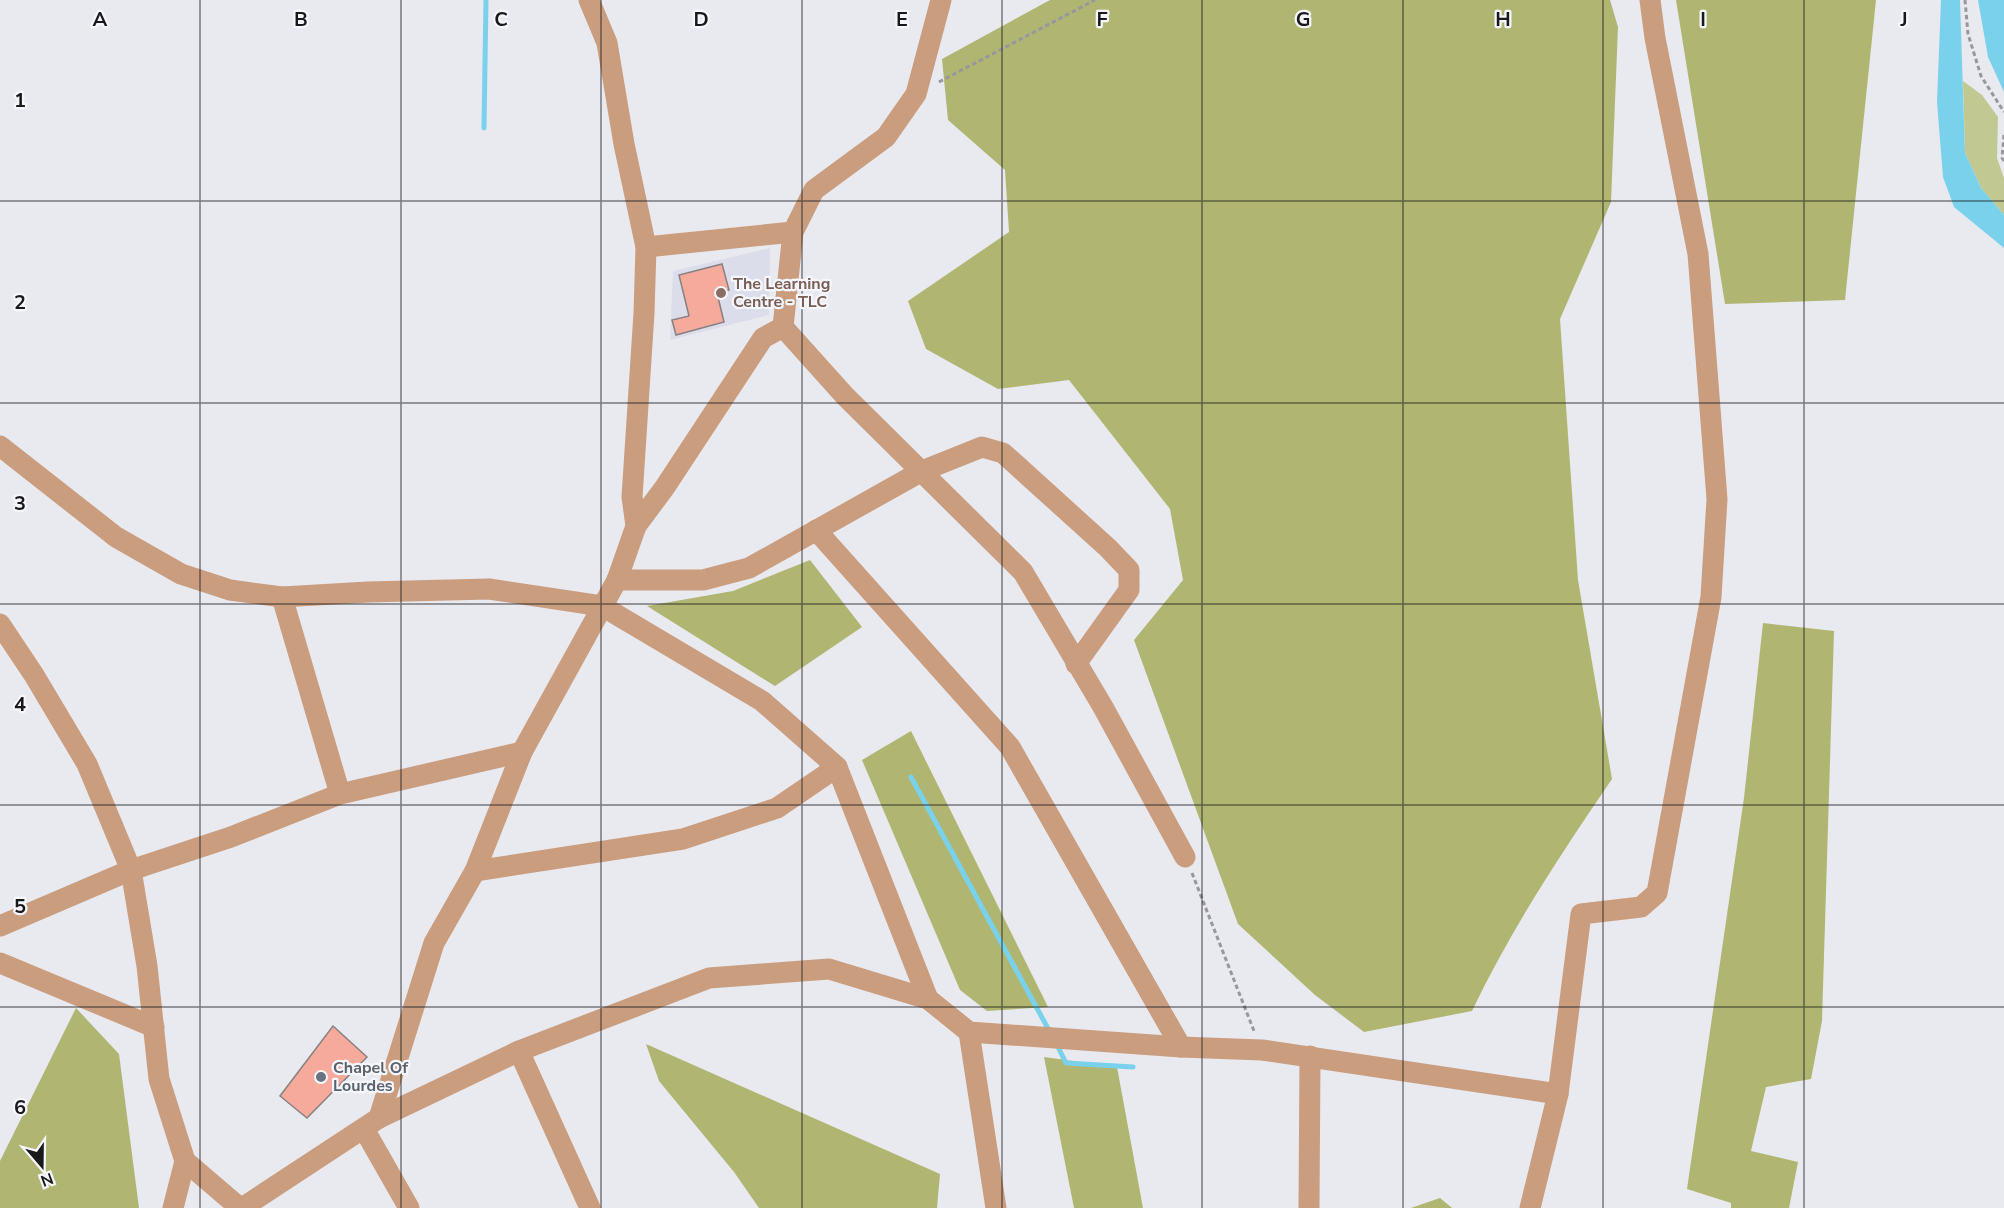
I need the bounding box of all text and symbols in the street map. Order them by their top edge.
text: A [93,6,108,33]
text: B [294,6,308,33]
text: C [494,6,508,33]
text: D [693,6,709,33]
text: E [896,6,908,33]
text: F [1096,6,1108,33]
text: G [1296,6,1310,33]
text: H [1495,6,1511,33]
text: I [1700,6,1706,33]
text: J [1899,6,1908,33]
text: 1 [14,87,26,114]
place label: The Learning Centre - TLC [733,273,830,313]
marker: The Learning Centre - TLC [714,286,728,300]
text: 2 [14,289,26,316]
text: 3 [14,490,26,517]
text: 4 [14,691,26,718]
text: 5 [14,893,26,920]
place label: Chapel Of Lourdes [333,1057,409,1097]
marker: Chapel Of Lourdes [314,1070,328,1084]
text: 6 [14,1094,26,1121]
north arrow [12,1136,72,1196]
text: N [37,1167,56,1192]

